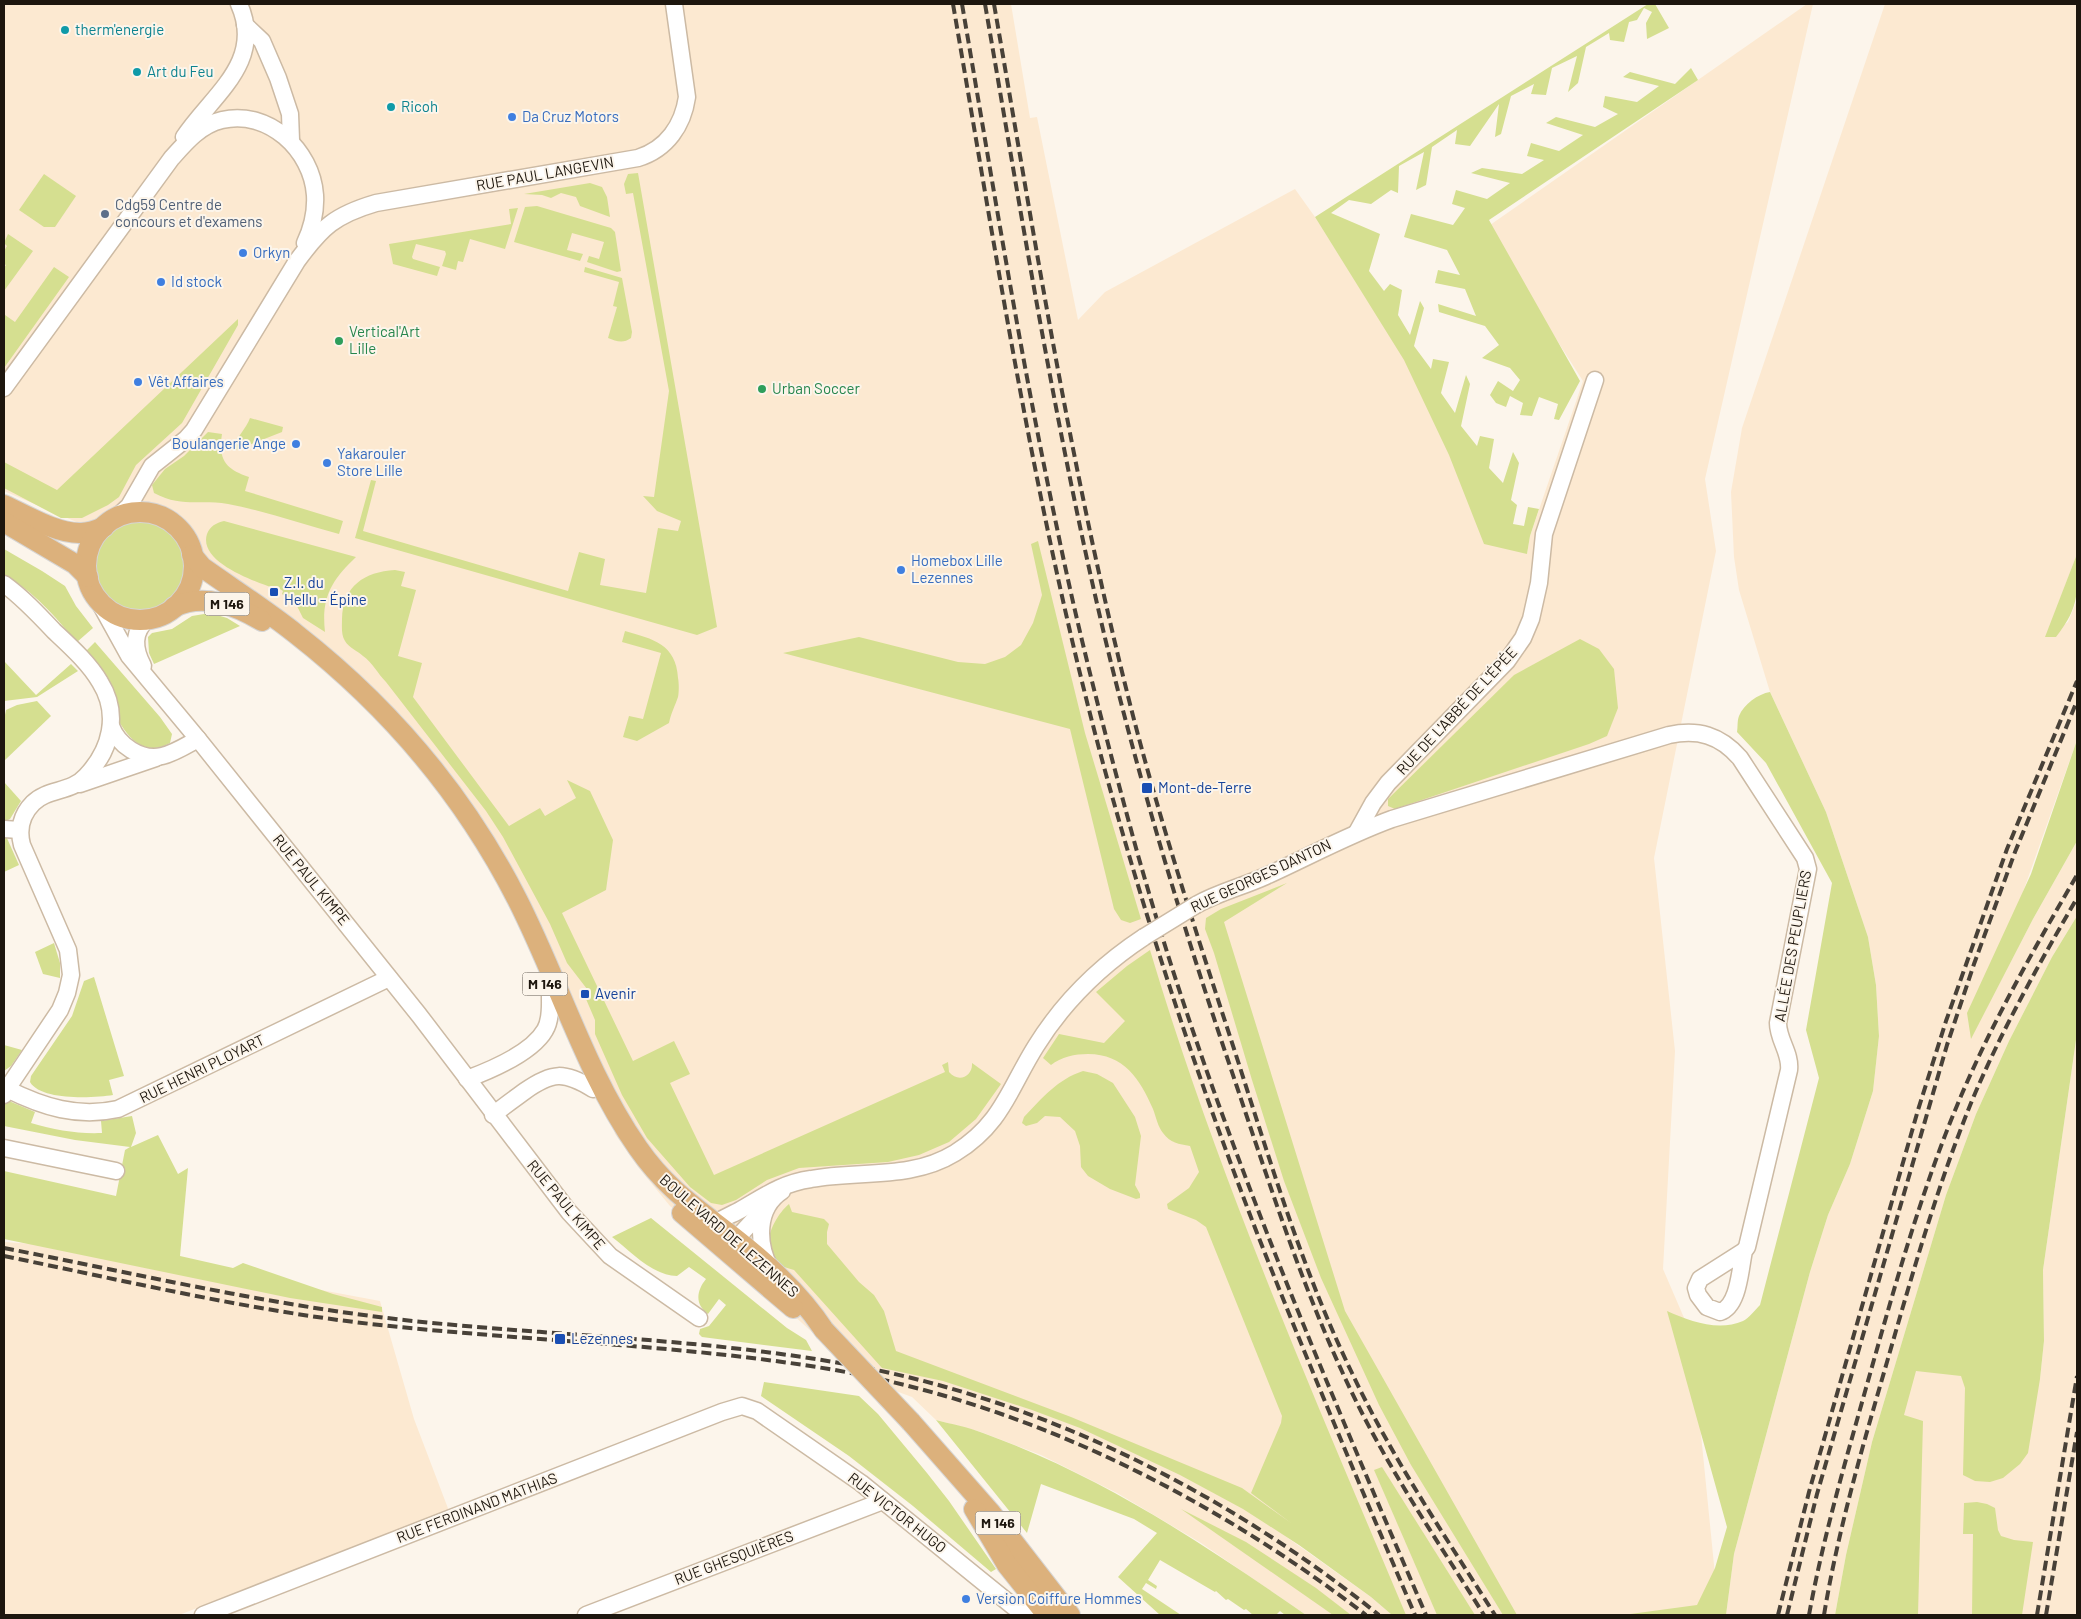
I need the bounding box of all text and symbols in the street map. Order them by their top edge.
place label: therm'energie [75,20,164,38]
marker: therm'energie [59,24,71,36]
place label: Art du Feu [147,62,213,80]
marker: Art du Feu [131,66,143,78]
place label: Ricoh [401,97,438,115]
marker: Ricoh [385,101,397,113]
place label: Da Cruz Motors [522,107,619,125]
marker: Da Cruz Motors [506,111,518,123]
street label: RUE PAUL LANGEVIN [475,152,615,194]
place label: Cdg59 Centre de concours et d'examens [115,195,262,230]
marker: Cdg59 Centre de concours et d'examens [99,208,111,220]
place label: Orkyn [253,243,290,261]
marker: Orkyn [237,247,249,259]
place label: Id stock [171,272,222,290]
marker: Id stock [155,276,167,288]
place label: Vertical'Art Lille [349,322,420,357]
marker: Vertical'Art Lille [333,335,345,347]
place label: Vêt Affaires [148,372,224,390]
marker: Vêt Affaires [132,376,144,388]
place label: Urban Soccer [772,379,861,397]
marker: Urban Soccer [756,383,768,395]
place label: Boulangerie Ange [172,434,286,452]
marker: Boulangerie Ange [290,438,302,450]
place label: Yakarouler Store Lille [337,444,407,479]
marker: Yakarouler Store Lille [321,457,333,469]
place label: Homebox Lille Lezennes [911,551,1003,586]
marker: Homebox Lille Lezennes [895,564,907,576]
place label: Z.I. du Hellu – Épine [284,573,367,608]
marker: Z.I. du Hellu – Épine [268,586,280,598]
road number: M 146 [204,592,250,616]
street label: RUE DE L'ABBÉ DE L'ÉPÉE [1392,643,1520,778]
place label: Mont-de-Terre [1158,778,1252,796]
marker: Mont-de-Terre [1140,781,1154,795]
street label: RUE PAUL KIMPE [270,830,354,928]
street label: RUE GEORGES DANTON [1187,835,1334,916]
street label: ALLÉE DES PEUPLIERS [1770,869,1814,1023]
road number: M 146 [522,972,568,996]
place label: Avenir [595,984,636,1002]
marker: Avenir [579,988,591,1000]
street label: RUE HENRI PLOYART [136,1030,267,1106]
street label: RUE PAUL KIMPE [524,1156,609,1253]
street label: BOULEVARD DE LEZENNES [657,1170,803,1300]
place label: Lezennes [571,1329,633,1347]
marker: Lezennes [553,1332,567,1346]
street label: RUE FERDINAND MATHIAS [394,1468,560,1546]
street label: RUE VICTOR HUGO [845,1468,950,1556]
road number: M 146 [976,1512,1020,1535]
street label: RUE GHESQUIÈRES [672,1526,796,1588]
place label: Version Coiffure Hommes [976,1589,1142,1607]
marker: Version Coiffure Hommes [960,1593,972,1605]

